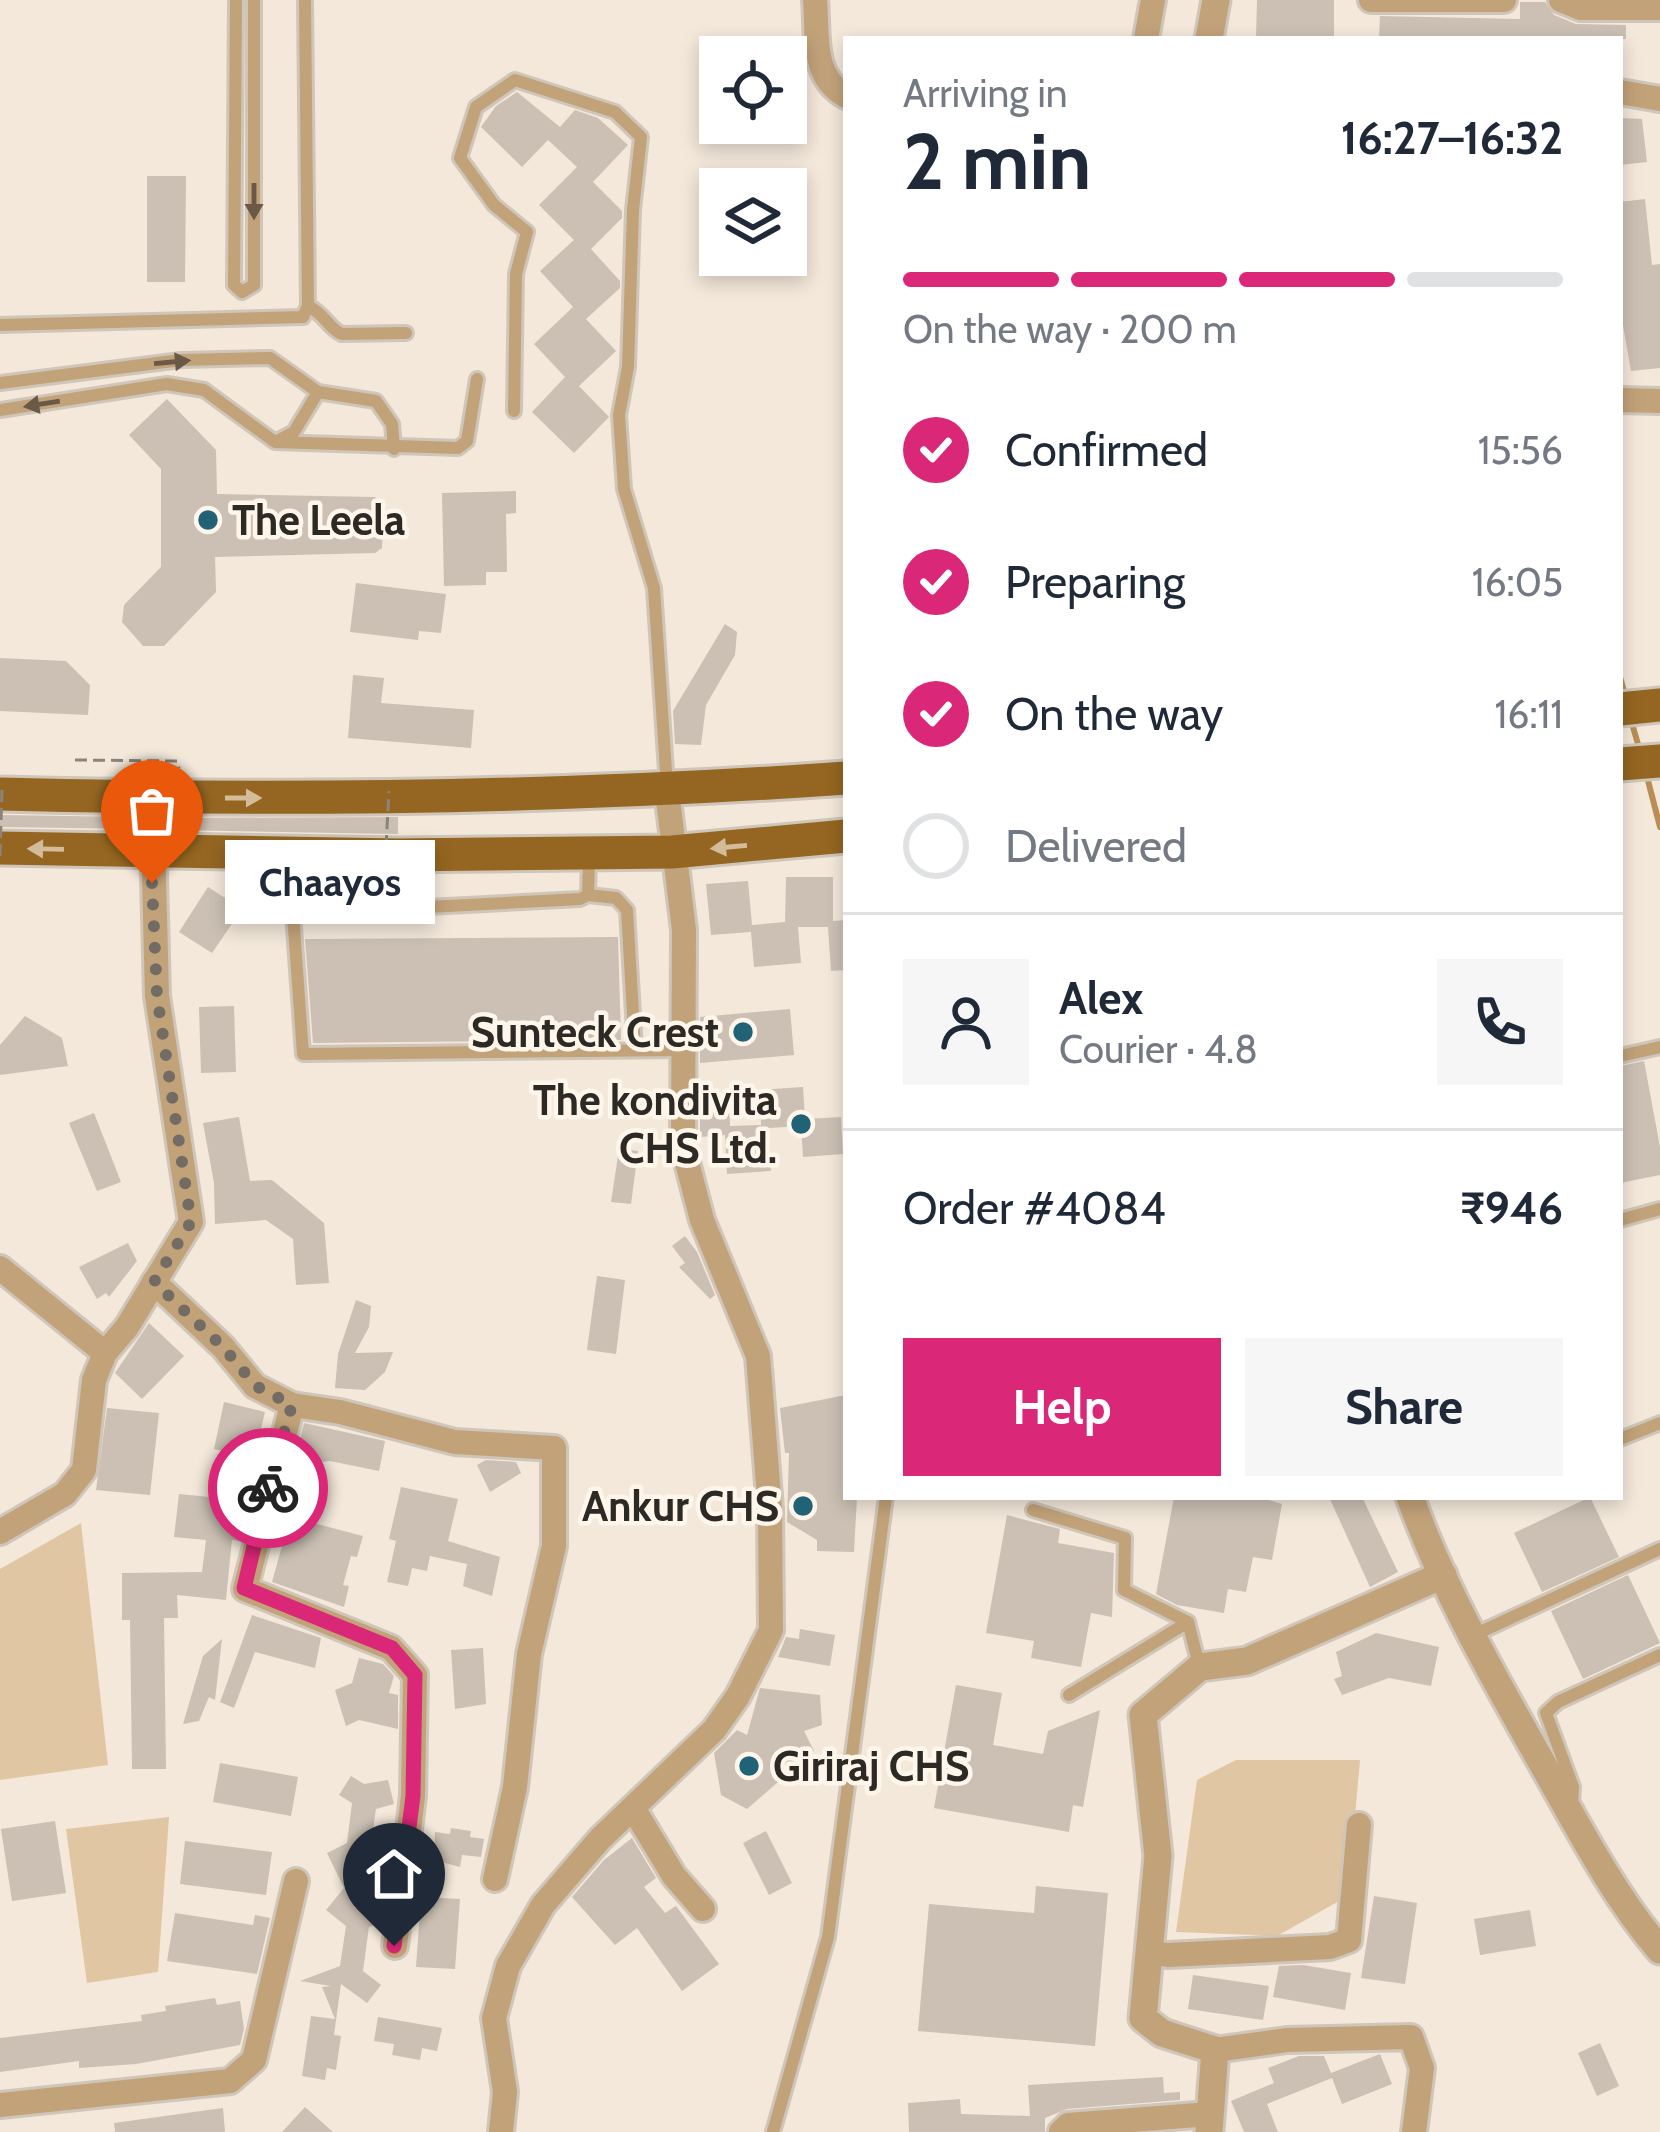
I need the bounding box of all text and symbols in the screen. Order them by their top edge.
map controls [699,36,807,276]
button: locate [699,36,807,144]
text: Arriving in [903,69,1067,117]
text: 16:27–16:32 [1341,111,1563,165]
text: 2 min [903,114,1091,209]
button: layers [699,168,807,276]
one-way arrow [244,183,264,221]
text: On the way · 200 m [903,305,1237,353]
one-way arrow [154,352,191,371]
one-way arrow [23,394,60,413]
icon: check [903,417,969,483]
text: Confirmed [1005,423,1208,477]
text: 15:56 [1478,426,1563,474]
place label: The Leela [232,494,405,546]
marker: The Leela [195,507,221,533]
icon: check [903,549,969,615]
text: Preparing [1005,555,1185,609]
text: 16:05 [1472,558,1563,606]
icon: check [903,681,969,747]
text: On the way [1005,687,1223,741]
text: 16:11 [1495,690,1563,738]
pin [101,760,203,883]
icon: bag [119,778,185,844]
one-way arrow [225,788,263,808]
text: Delivered [1005,819,1187,873]
one-way arrow [710,838,748,857]
one-way arrow [26,839,64,858]
callout: Chaayos [224,841,434,925]
text: Chaayos [259,858,401,906]
button: person [903,959,1029,1085]
button: phone [1437,959,1563,1085]
text: Alex [1059,971,1143,1025]
place label: Sunteck Crest [471,1006,719,1058]
marker: Sunteck Crest [730,1019,756,1045]
text: Courier · 4.8 [1059,1025,1258,1073]
place label: The kondivita CHS Ltd. [533,1074,777,1174]
marker: The kondivita CHS Ltd. [788,1111,814,1137]
text: Order #4084 [903,1181,1166,1235]
text: ₹946 [1460,1181,1563,1235]
button: Help [903,1338,1221,1476]
button: Share [1245,1338,1563,1476]
courier [208,1428,328,1548]
icon: bike [235,1455,301,1521]
place label: Ankur CHS [582,1480,779,1532]
marker: Ankur CHS [790,1493,816,1519]
place label: Giriraj CHS [773,1740,969,1792]
marker: Giriraj CHS [736,1753,762,1779]
pin [343,1823,445,1946]
icon: home [361,1841,427,1907]

